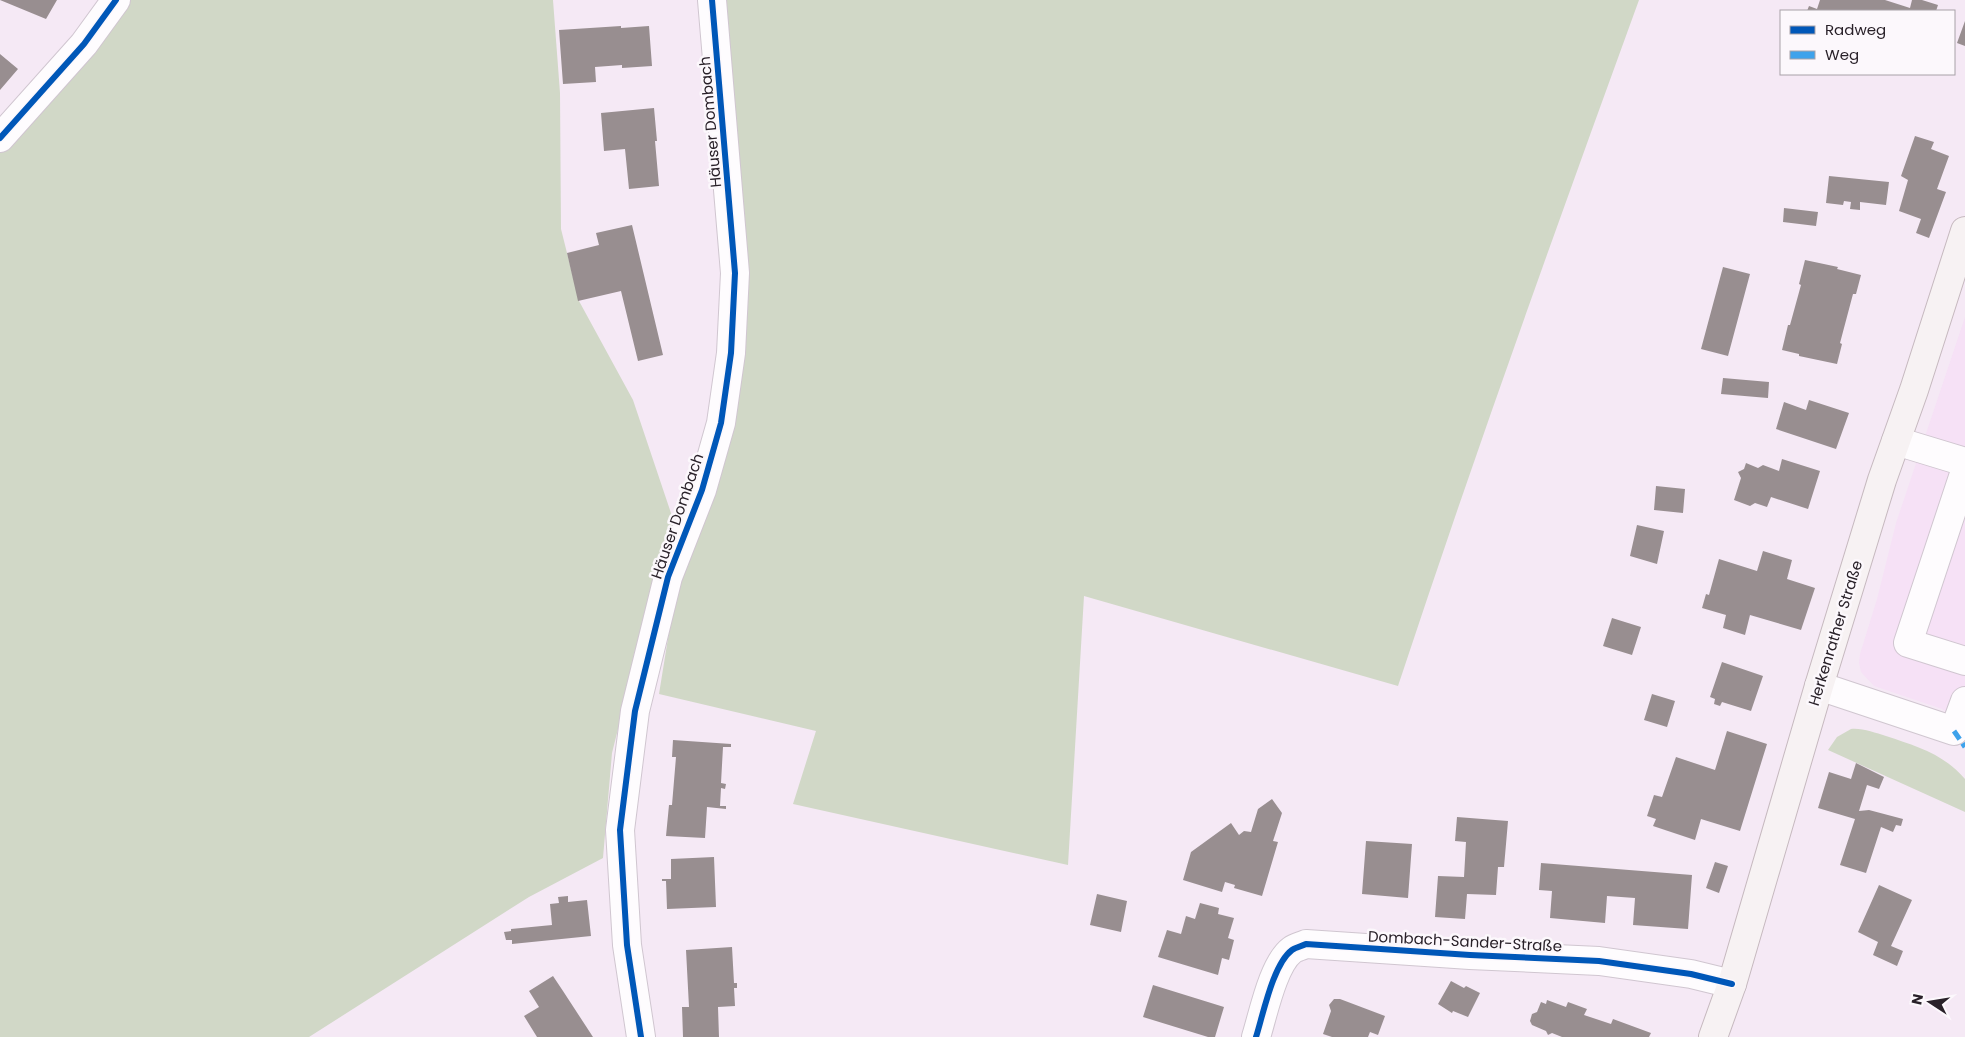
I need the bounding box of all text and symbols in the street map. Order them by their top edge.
legend [1780,10,1955,75]
text: Radweg [1825,19,1886,40]
text: Weg [1825,44,1859,65]
street label: Häuser Dombach [694,56,726,188]
street label: Häuser Dombach [646,450,708,582]
street label: Herkenrather Straße [1803,558,1867,708]
street label: Dombach-Sander-Straße [1367,925,1563,957]
north arrow [1905,977,1955,1027]
text: N [1906,992,1928,1007]

